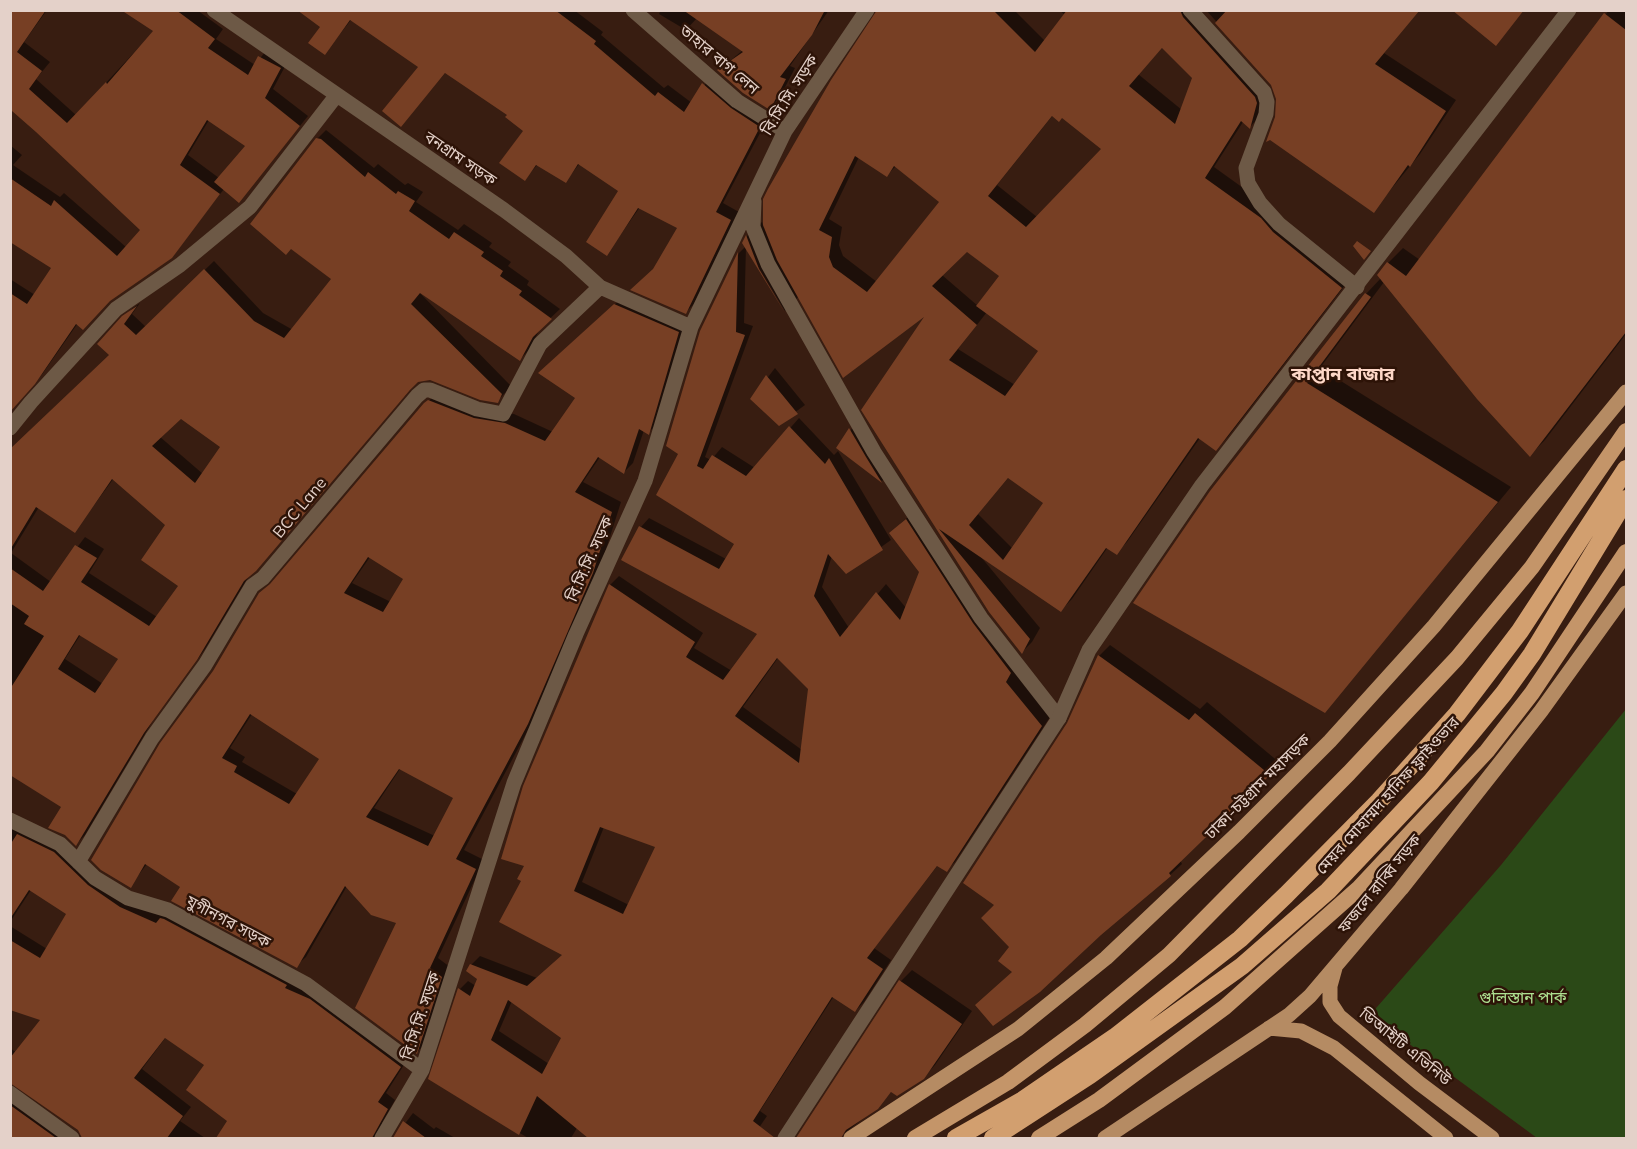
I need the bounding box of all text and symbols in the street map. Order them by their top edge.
street label: তাহার বাগ লেন [675,21,763,99]
street label: বি.সি.সি. সড়ক [758,51,822,139]
street label: বনগ্রাম সড়ক [420,128,500,190]
district label: কাপ্তান বাজার [1291,364,1395,386]
street label: BCC Lane [269,474,331,542]
street label: বি.সি.সি. সড়ক [563,513,617,605]
street label: মেয়র মোহাম্মদ হানিফ ফ্লাইওভার [1312,713,1464,879]
street label: ঢাকা-চট্টগ্রাম মহাসড়ক [1201,730,1315,844]
street label: ফজলে রাব্বি সড়ক [1334,831,1426,937]
street label: যুগীনগর সড়ক [183,892,273,952]
street label: বি.সি.সি. সড়ক [398,969,444,1063]
park label: গুলিস্তান পার্ক [1479,988,1567,1008]
street label: ডিআইটি এভিনিউ [1355,1004,1455,1090]

